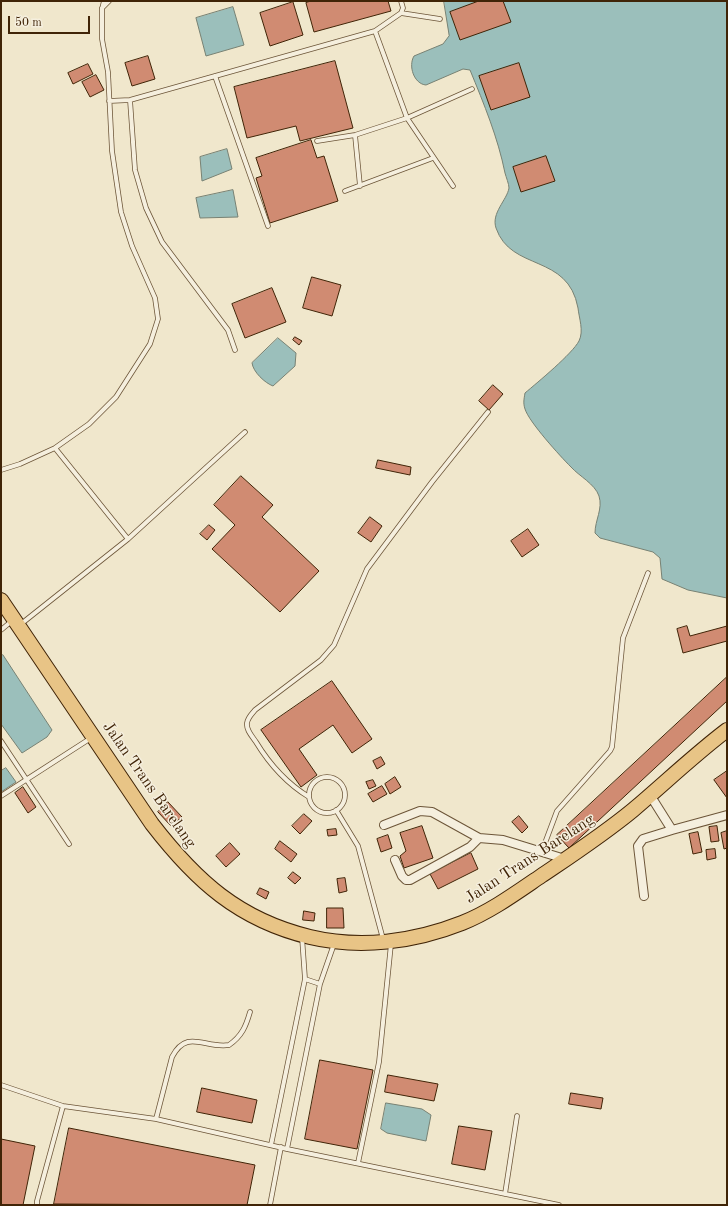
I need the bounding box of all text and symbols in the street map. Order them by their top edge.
scale bar [10,8,92,34]
text: 50 m [15,17,42,29]
street label: Jalan Trans Barelang [98,718,200,852]
street label: Jalan Trans Barelang [462,810,598,908]

